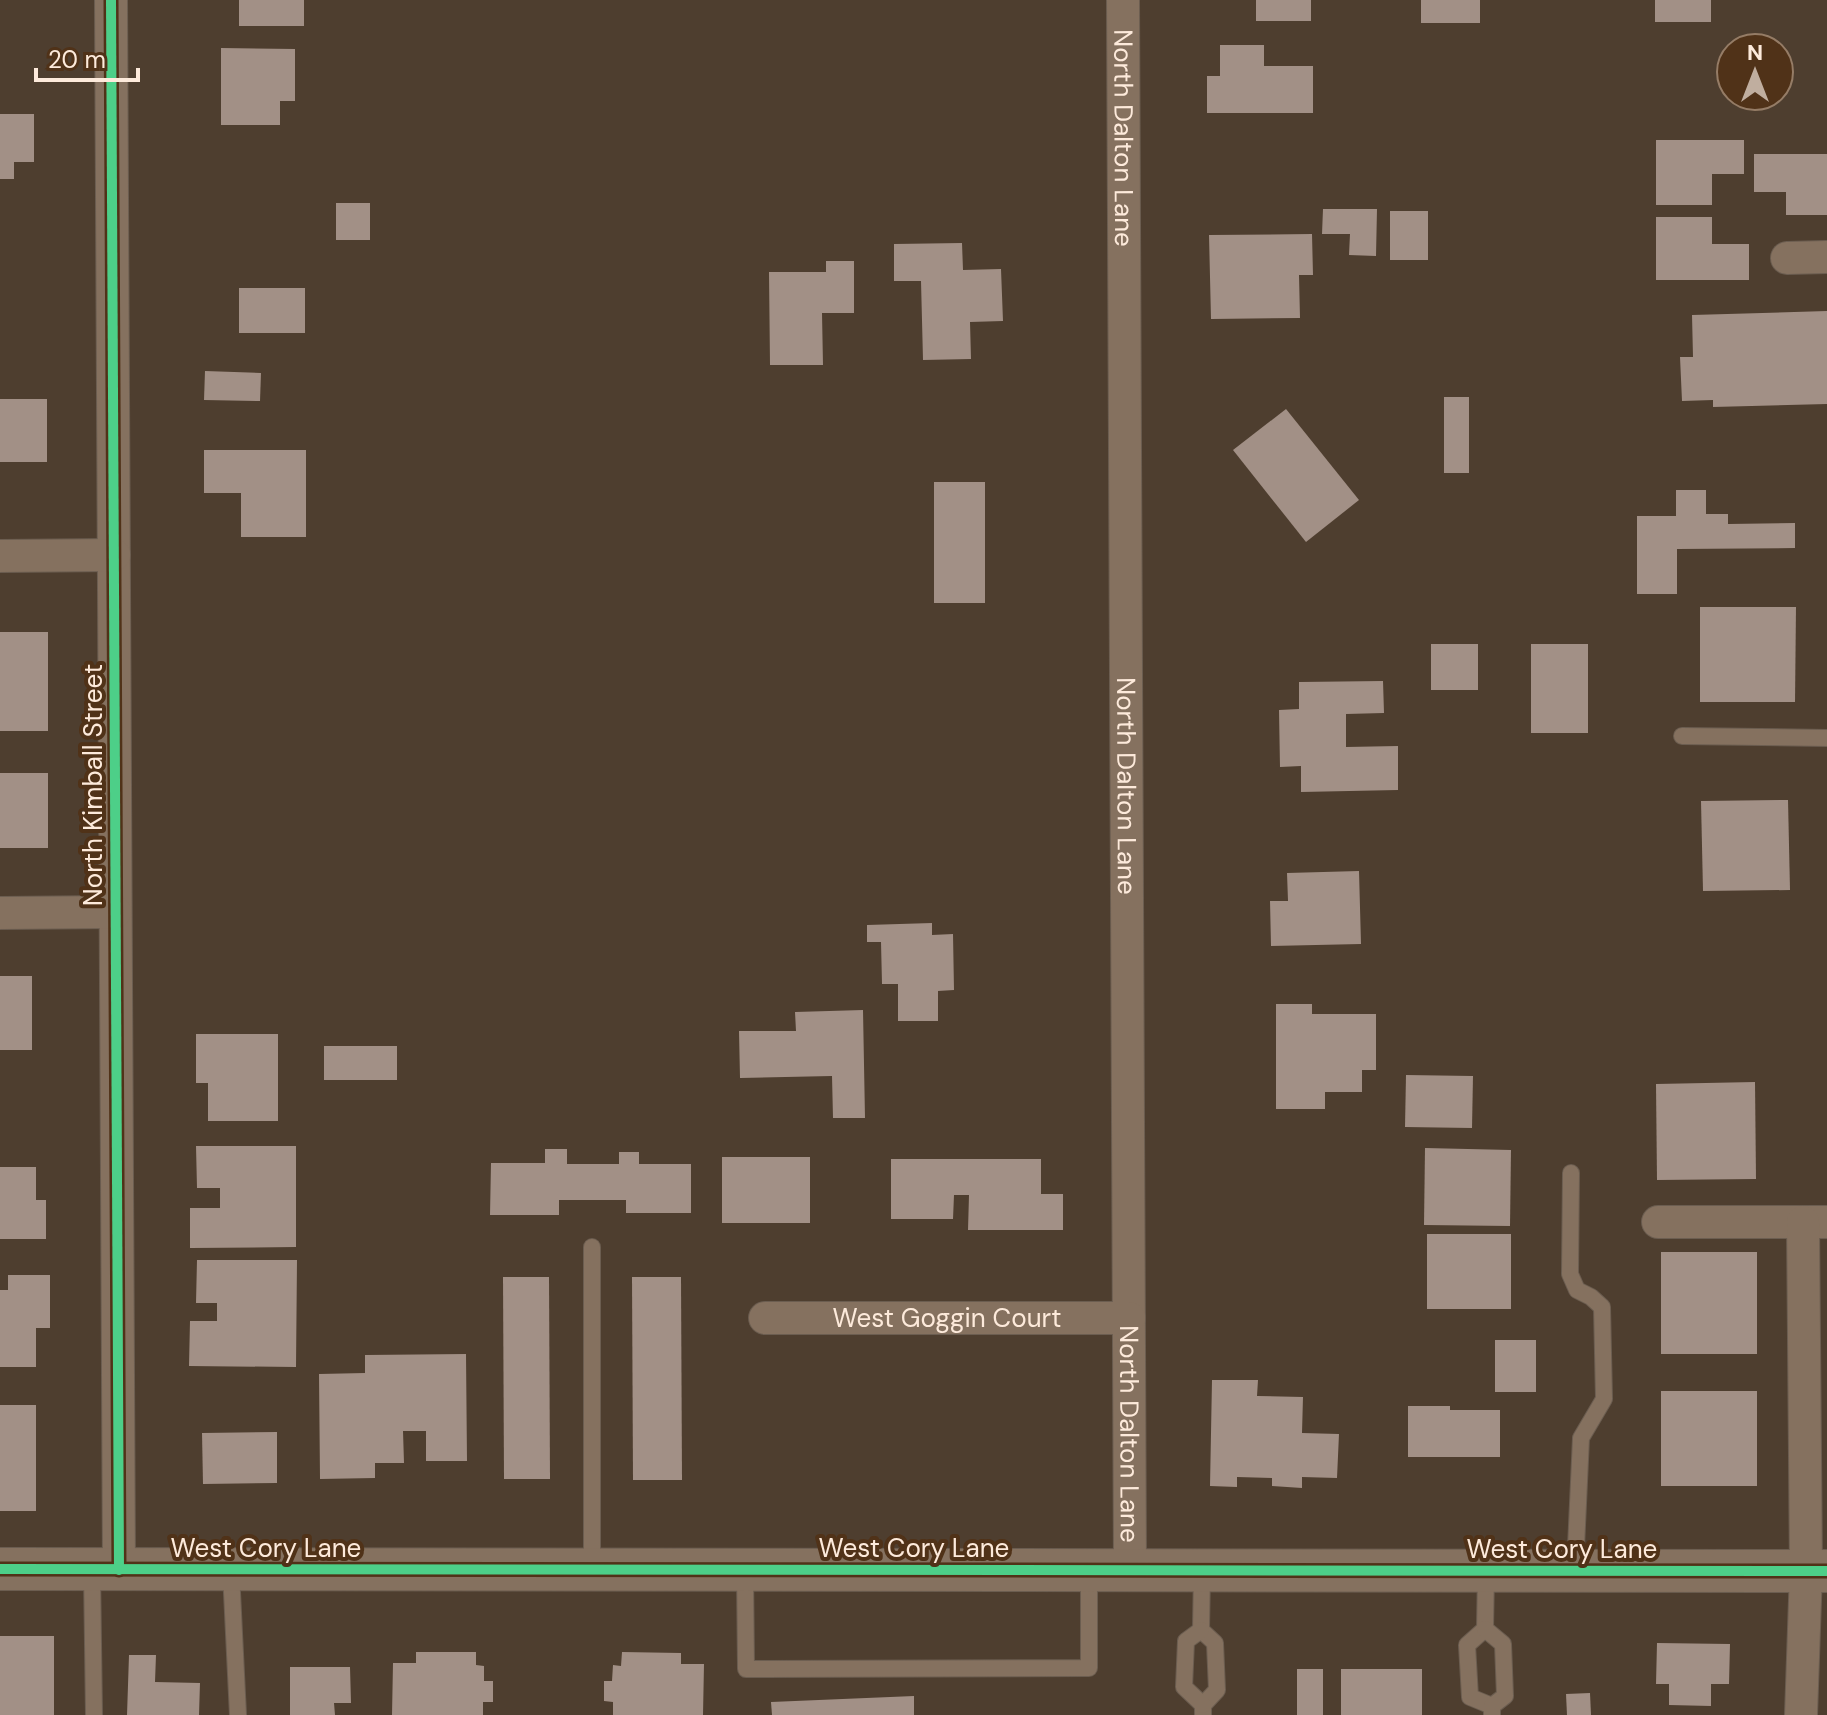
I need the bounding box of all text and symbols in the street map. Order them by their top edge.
street label: North Dalton Lane [1106,29,1141,247]
scale bar [36,32,138,82]
north arrow [1715,32,1795,112]
text: N [1747,38,1763,67]
text: 20 m [48,44,106,75]
street label: North Kimball Street [76,664,110,906]
street label: North Dalton Lane [1109,677,1144,895]
street label: West Goggin Court [833,1301,1061,1335]
street label: North Dalton Lane [1112,1325,1147,1543]
street label: West Cory Lane [171,1531,361,1565]
street label: West Cory Lane [819,1531,1009,1565]
street label: West Cory Lane [1467,1532,1657,1566]

